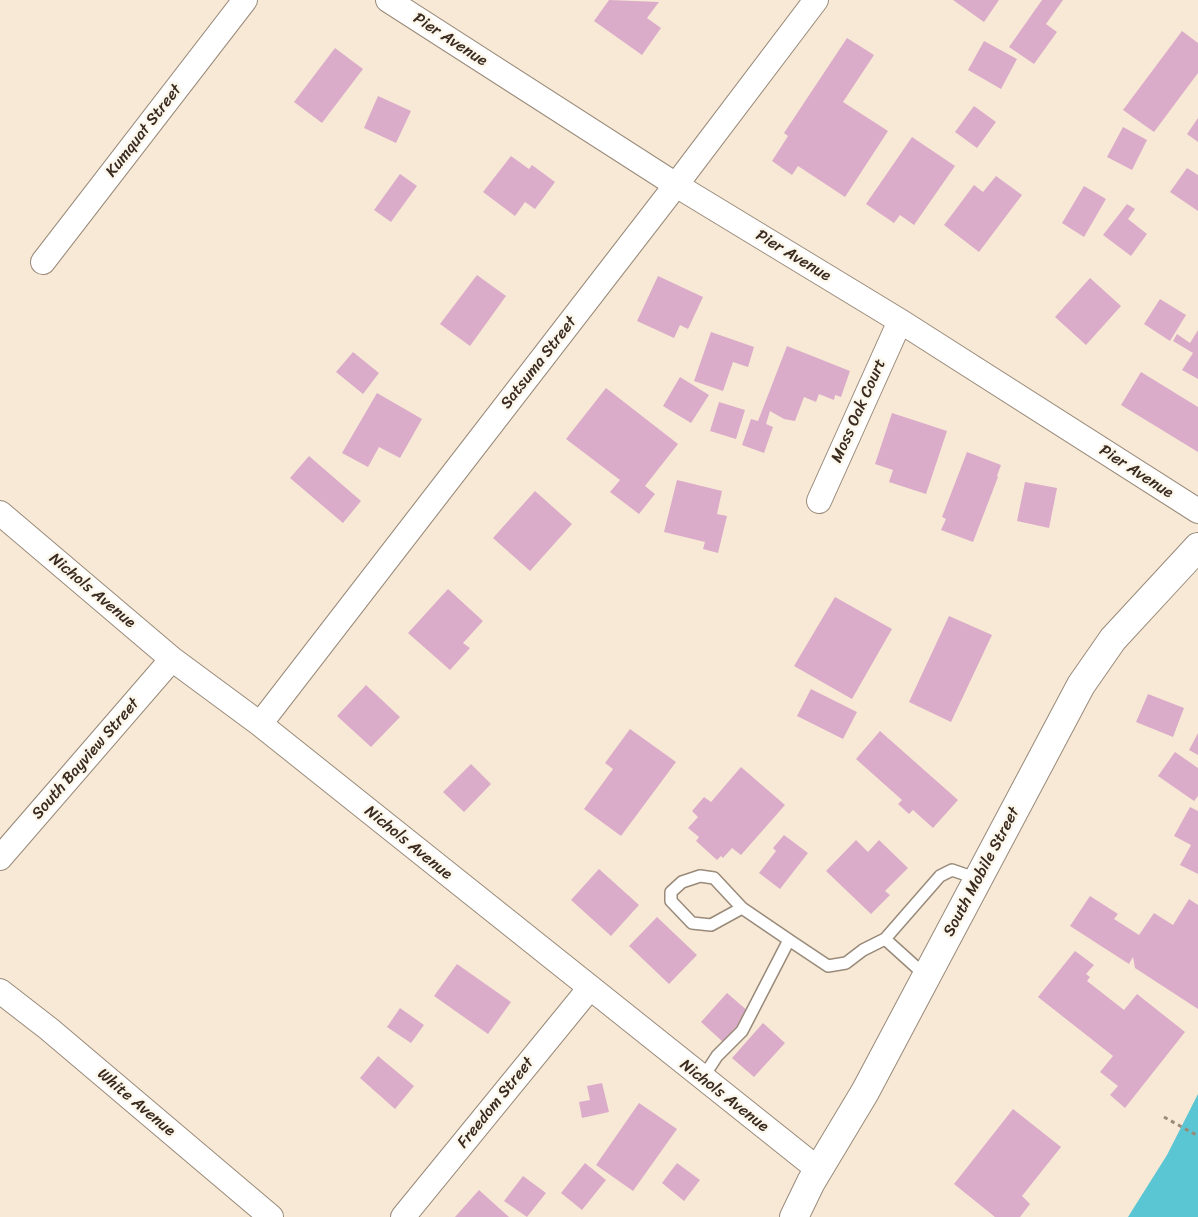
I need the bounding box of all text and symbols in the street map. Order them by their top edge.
street label: Pier Avenue [409,9,491,71]
street label: Kumquat Street [102,81,186,181]
street label: Pier Avenue [752,226,834,286]
street label: Satsuma Street [497,313,581,413]
street label: Moss Oak Court [828,356,890,466]
street label: Pier Avenue [1095,441,1177,503]
street label: Nichols Avenue [45,549,139,633]
street label: South Bayview Street [28,695,144,823]
street label: Nichols Avenue [360,802,456,884]
street label: South Mobile Street [940,804,1024,940]
street label: Freedom Street [454,1054,538,1152]
street label: Nichols Avenue [676,1055,772,1137]
street label: White Avenue [93,1065,179,1141]

